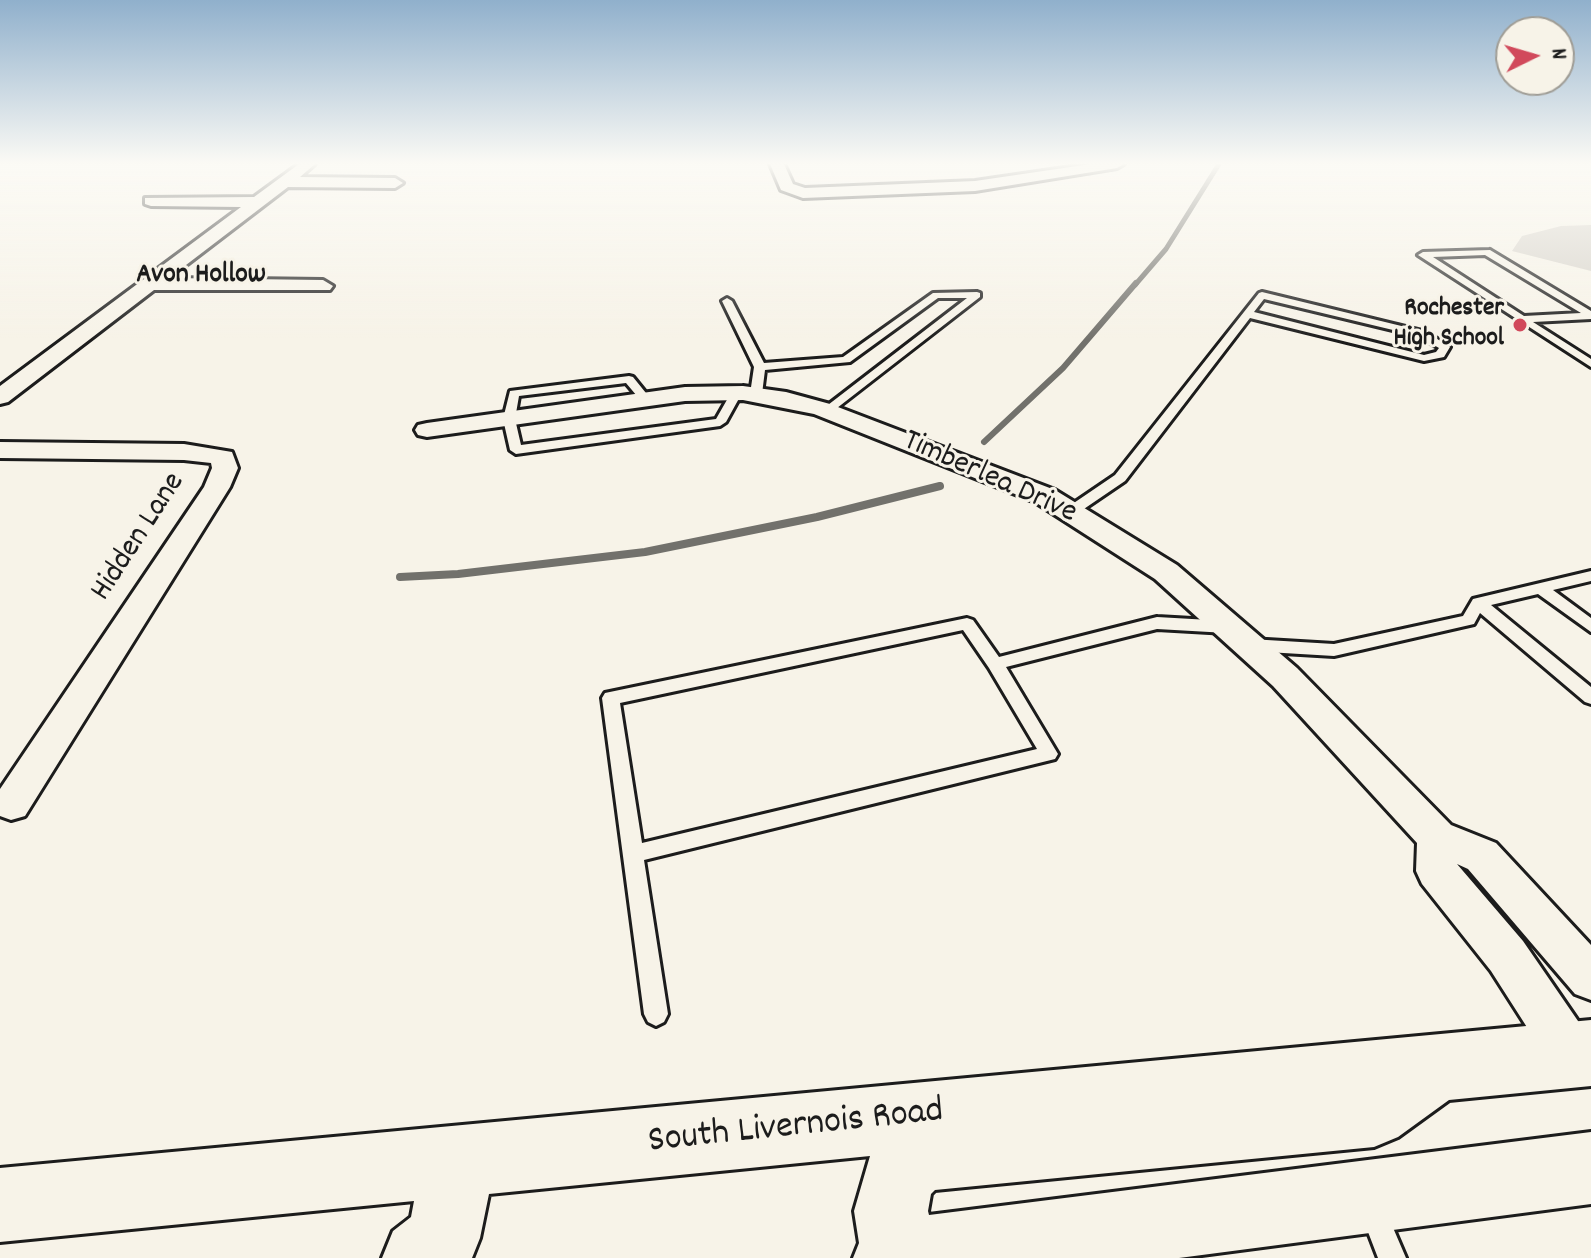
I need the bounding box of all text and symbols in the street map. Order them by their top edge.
north arrow [1495,16,1575,96]
text: N [1541,47,1573,61]
district label: Avon Hollow [136,260,266,294]
place label: Rochester High School [1394,294,1504,356]
marker: Rochester High School [1511,316,1529,334]
street label: Timberlea Drive [896,424,1082,534]
street label: Hidden Lane [84,467,196,609]
street label: South Livernois Road [646,1091,946,1167]

